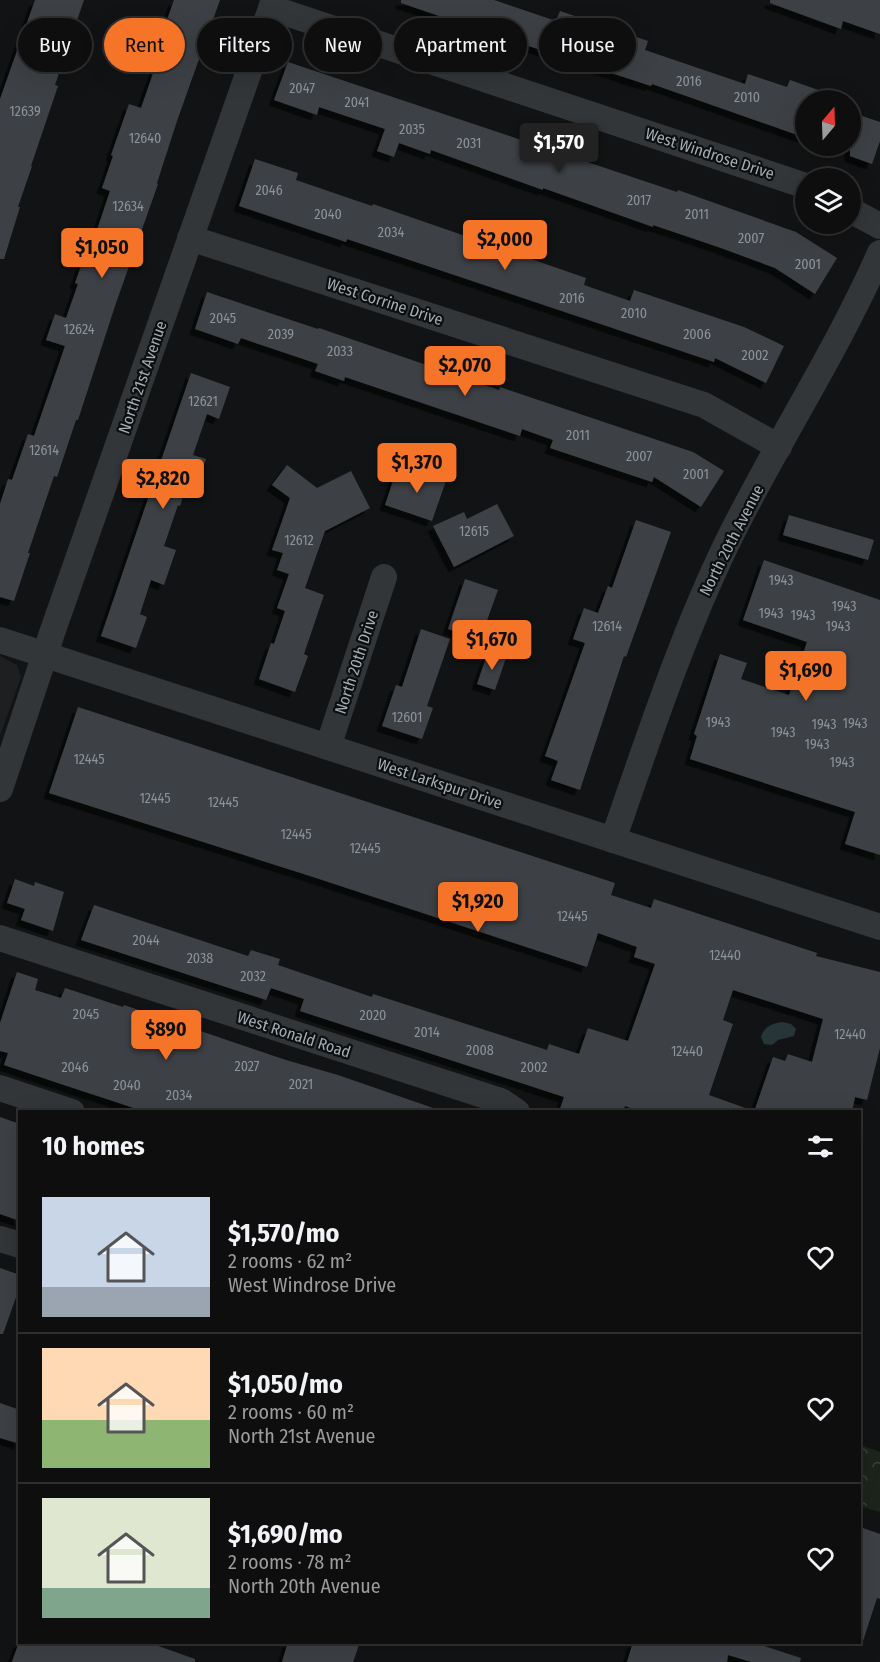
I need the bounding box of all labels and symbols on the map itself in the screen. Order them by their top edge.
house number: 2016 [676,73,702,90]
house number: 2047 [289,80,315,97]
house number: 2010 [734,89,760,106]
north arrow [795,90,861,156]
house number: 2041 [345,94,369,111]
house number: 12639 [9,103,41,120]
house number: 2035 [399,121,425,138]
pin: $1,570 [510,123,608,174]
street label: West Windrose Drive [643,124,777,183]
house number: 12640 [129,130,161,147]
house number: 2031 [457,135,481,152]
house number: 2046 [255,182,283,199]
house number: 2017 [627,192,651,209]
house number: 12634 [112,198,144,215]
house number: 2040 [314,206,342,223]
house number: 2011 [685,206,709,223]
pin: $2,000 [456,220,554,271]
house number: 2034 [378,224,404,241]
pin: $1,050 [53,228,151,279]
house number: 2007 [738,230,764,247]
house number: 2001 [795,256,821,273]
street label: West Corrine Drive [324,274,445,329]
house number: 2016 [559,290,585,307]
house number: 2010 [621,305,647,322]
house number: 2045 [210,310,236,327]
street label: North 21st Avenue [114,318,171,436]
house number: 12624 [63,321,95,338]
house number: 2039 [268,326,294,343]
house number: 2006 [683,326,711,343]
house number: 2033 [327,343,353,360]
pin: $2,070 [416,346,514,397]
house number: 2002 [742,347,768,364]
house number: 12621 [188,393,218,410]
house number: 2011 [566,427,590,444]
house number: 12614 [29,442,59,459]
pin: $1,370 [368,443,466,494]
house number: 2007 [626,448,652,465]
pin: $2,820 [114,459,212,510]
house number: 2001 [683,466,709,483]
street label: North 20th Avenue [695,481,768,599]
house number: 12615 [459,523,489,540]
house number: 12612 [284,532,314,549]
house number: 1943 [768,572,794,589]
house number: 1943 [831,598,857,615]
house number: 1943 [758,605,784,622]
house number: 1943 [790,607,816,624]
street label: North 20th Drive [331,608,382,716]
house number: 12614 [592,618,622,635]
house number: 1943 [825,618,851,635]
pin: $1,670 [443,620,541,671]
pin: $1,690 [757,651,855,702]
house number: 12601 [392,709,422,726]
house number: 1943 [705,714,731,731]
house number: 1943 [842,715,868,732]
house number: 1943 [811,716,837,733]
house number: 1943 [770,724,796,741]
house number: 1943 [804,736,830,753]
house number: 12445 [73,751,105,768]
street label: West Larkspur Drive [375,754,505,813]
house number: 1943 [829,754,855,771]
house number: 12445 [139,790,171,807]
house number: 12445 [207,794,239,811]
house number: 12445 [280,826,312,843]
house number: 12445 [349,840,381,857]
pin: $1,920 [429,882,527,933]
house number: 12445 [556,908,588,925]
house number: 2044 [132,932,160,949]
house number: 12440 [709,947,741,964]
house number: 2038 [187,950,213,967]
house number: 2032 [240,968,266,985]
house number: 2045 [73,1006,99,1023]
street label: West Ronald Road [235,1007,353,1062]
house number: 2020 [360,1007,386,1024]
pin: $890 [130,1010,202,1061]
house number: 2014 [414,1024,440,1041]
house number: 12440 [834,1026,866,1043]
house number: 2008 [466,1042,494,1059]
house number: 12440 [671,1043,703,1060]
house number: 2027 [234,1058,260,1075]
house number: 2046 [61,1059,89,1076]
house number: 2002 [521,1059,547,1076]
house number: 2021 [289,1076,313,1093]
house number: 2040 [113,1077,141,1094]
house number: 2034 [166,1087,192,1104]

